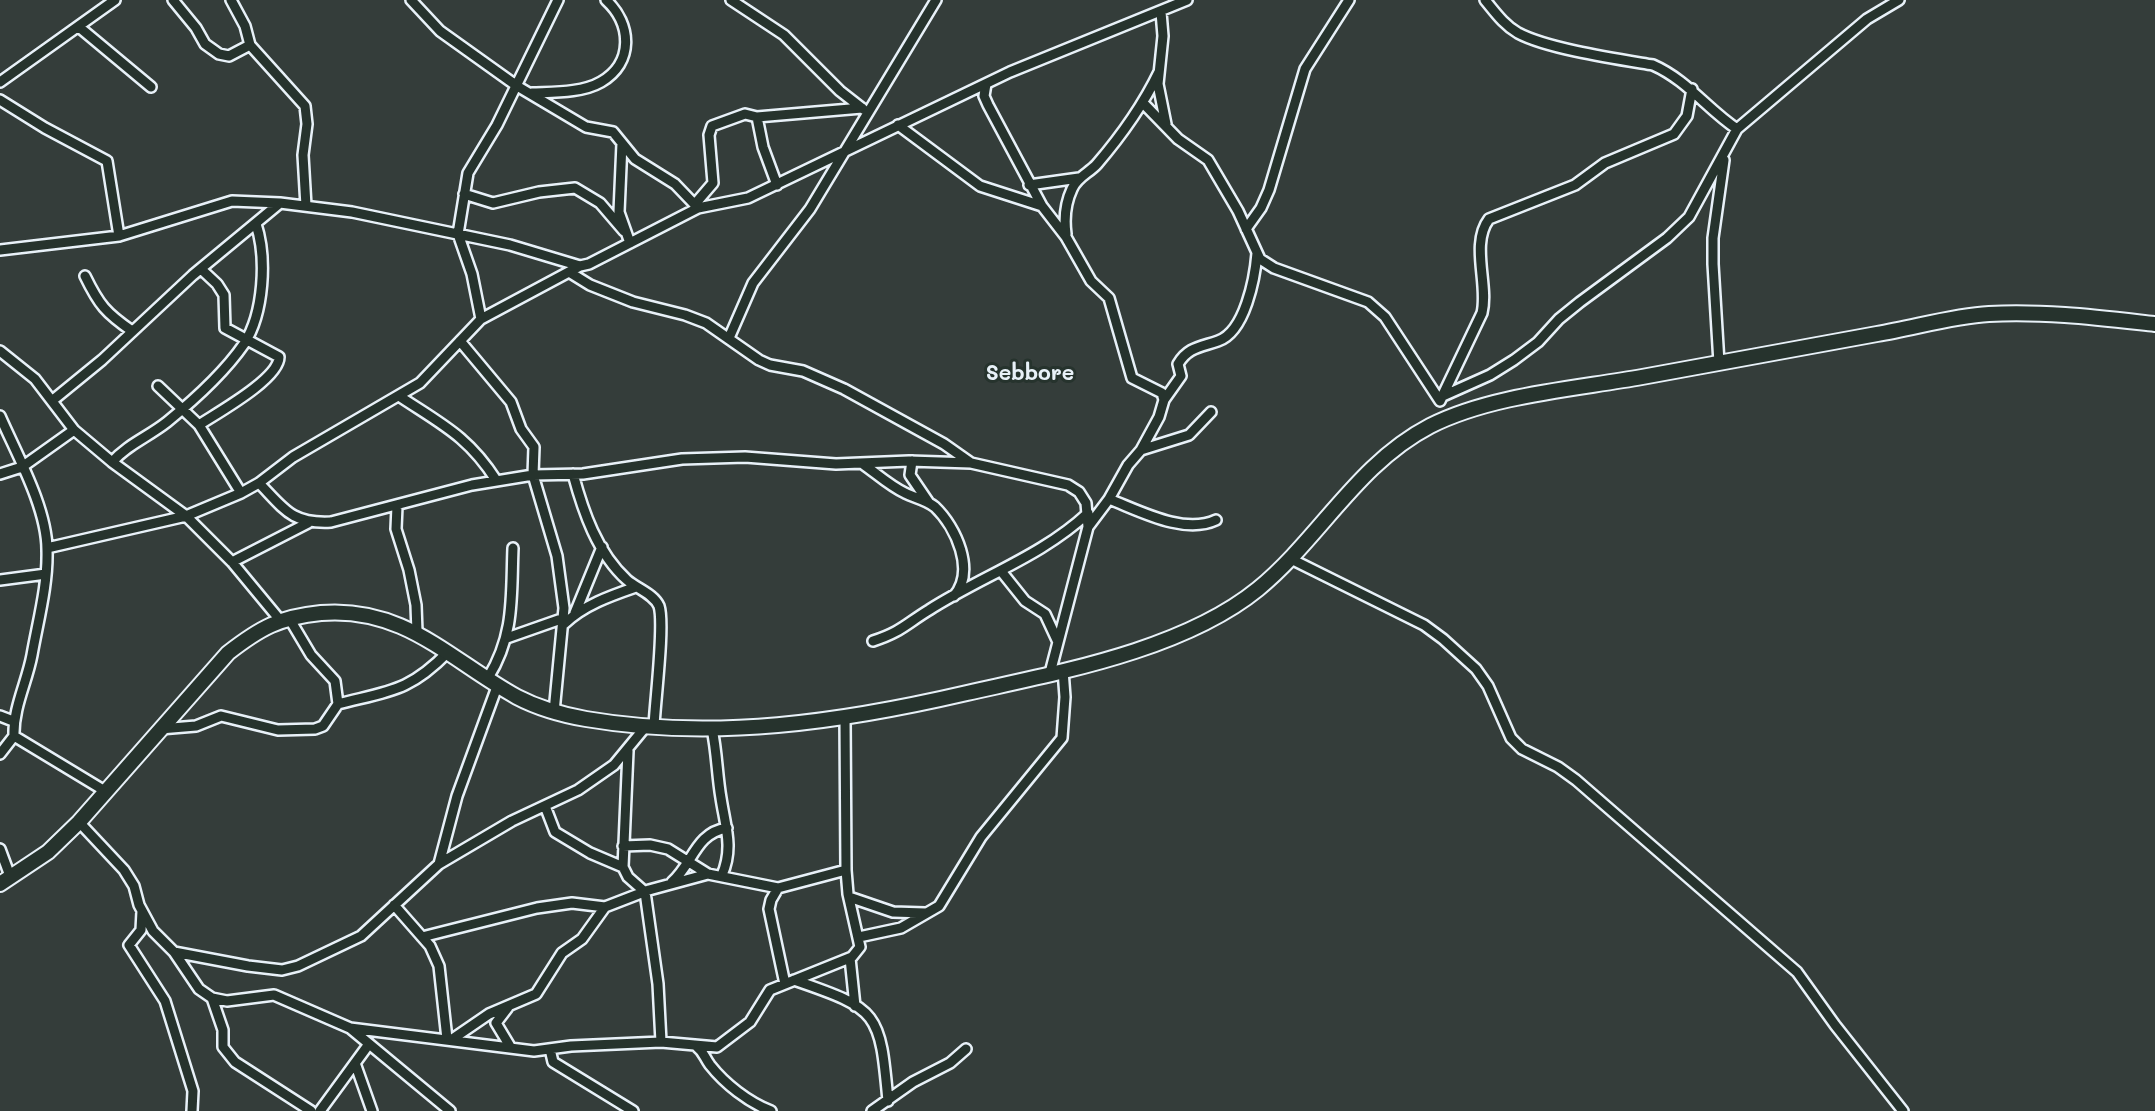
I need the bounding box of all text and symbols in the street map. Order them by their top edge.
district label: Sebbore [986,361,1074,387]

